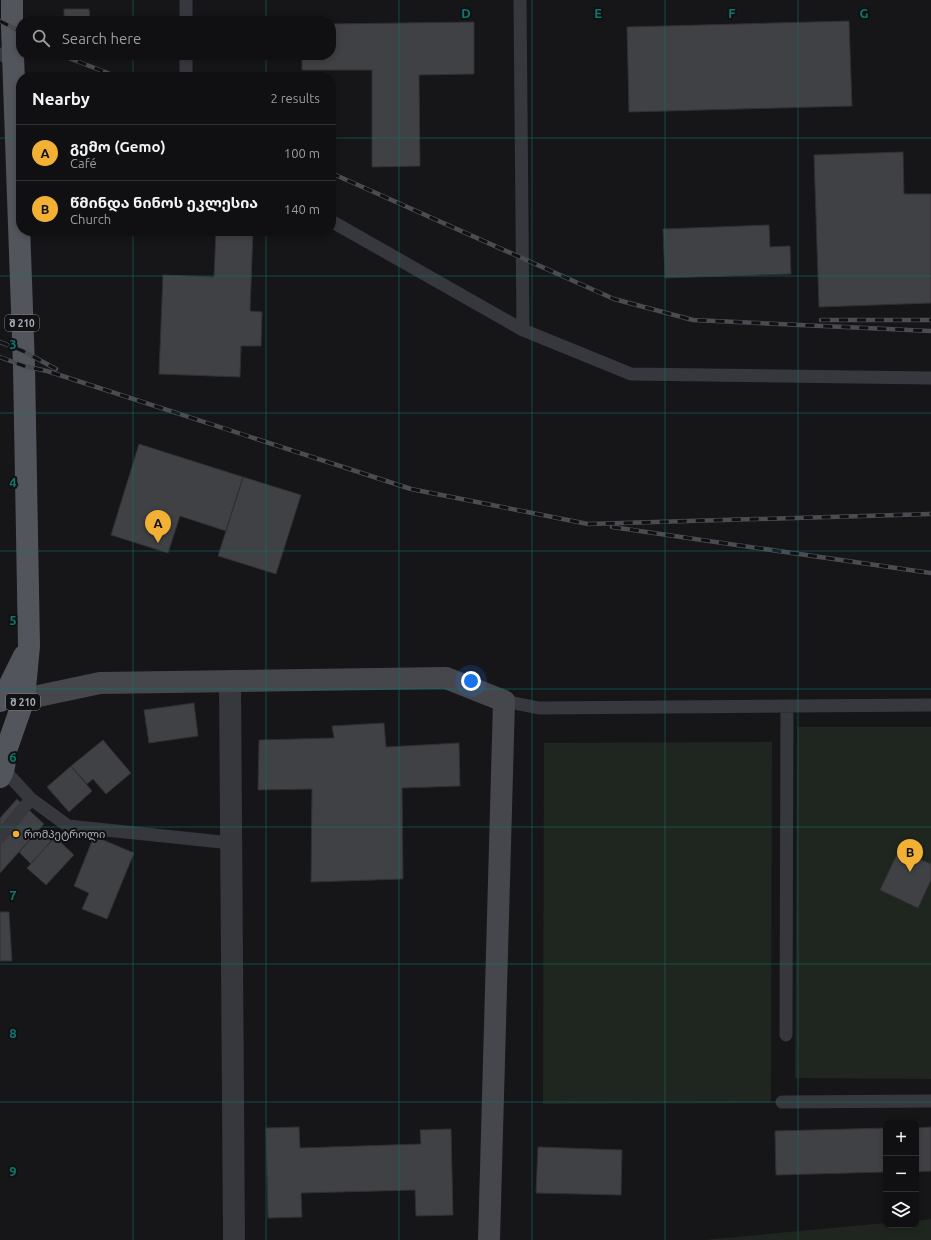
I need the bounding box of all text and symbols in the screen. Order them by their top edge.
text: D [461,6,471,20]
text: E [594,6,602,20]
text: F [728,6,736,20]
text: G [860,6,869,20]
search box [16,16,336,60]
icon: search [30,27,52,49]
text: Search here [62,30,141,47]
text: Nearby [32,89,90,108]
text: 2 results [270,91,320,105]
text: გემო (Gemo) [70,138,166,155]
text: A [40,146,50,160]
text: 100 m [284,146,320,160]
text: Café [70,156,97,170]
text: წმინდა ნინოს ეკლესია [70,194,258,211]
text: B [41,202,49,216]
text: 140 m [284,202,320,216]
text: Church [70,212,111,226]
road number: შ 210 [5,315,39,331]
text: 3 [9,337,17,351]
text: 4 [9,475,17,489]
pin: A [145,510,171,543]
text: 5 [9,613,17,627]
your location [461,671,481,691]
road number: შ 210 [6,694,40,710]
text: 6 [9,750,17,764]
place label: რომპეტროლი [24,828,105,841]
marker: რომპეტროლი [11,829,21,839]
pin: B [897,839,923,872]
text: 7 [9,888,17,902]
text: 8 [9,1026,17,1040]
map controls [883,1120,919,1228]
button: + [883,1120,919,1156]
button: − [883,1156,919,1192]
text: 9 [9,1164,17,1178]
button: layers [883,1192,919,1228]

